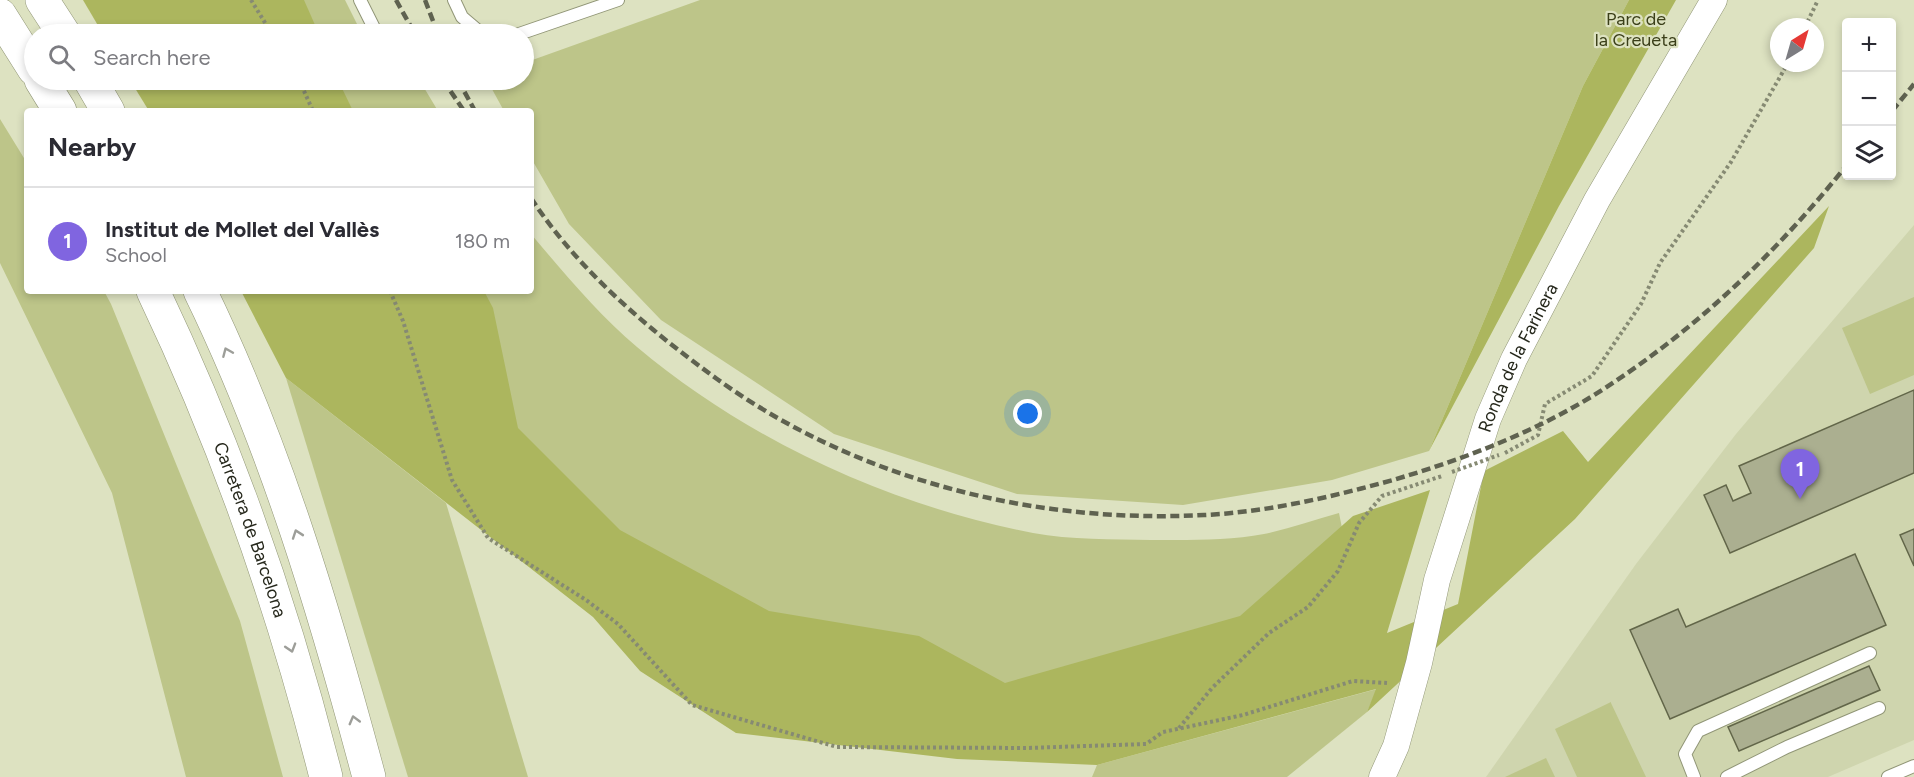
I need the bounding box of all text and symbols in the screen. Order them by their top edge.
park label: Parc de la Creueta [1595,8,1677,51]
north arrow [1770,18,1824,72]
map controls [1842,18,1896,180]
button: + [1842,18,1896,72]
search box [24,24,534,90]
icon: search [45,41,78,74]
text: Search here [93,44,211,71]
button: − [1842,72,1896,126]
button: layers [1842,126,1896,180]
text: Nearby [48,131,136,163]
text: Institut de Mollet del Vallès [105,216,379,243]
text: 1 [63,229,72,253]
text: 180 m [455,229,510,253]
text: School [105,243,167,267]
street label: Ronda de la Farinera [1473,279,1563,435]
one-way arrow [222,348,234,359]
your location [1013,399,1042,428]
street label: Carretera de Barcelona [209,439,291,620]
pin: 1 [1780,450,1820,499]
one-way arrow [291,529,304,540]
one-way arrow [284,642,296,653]
one-way arrow [349,716,361,726]

